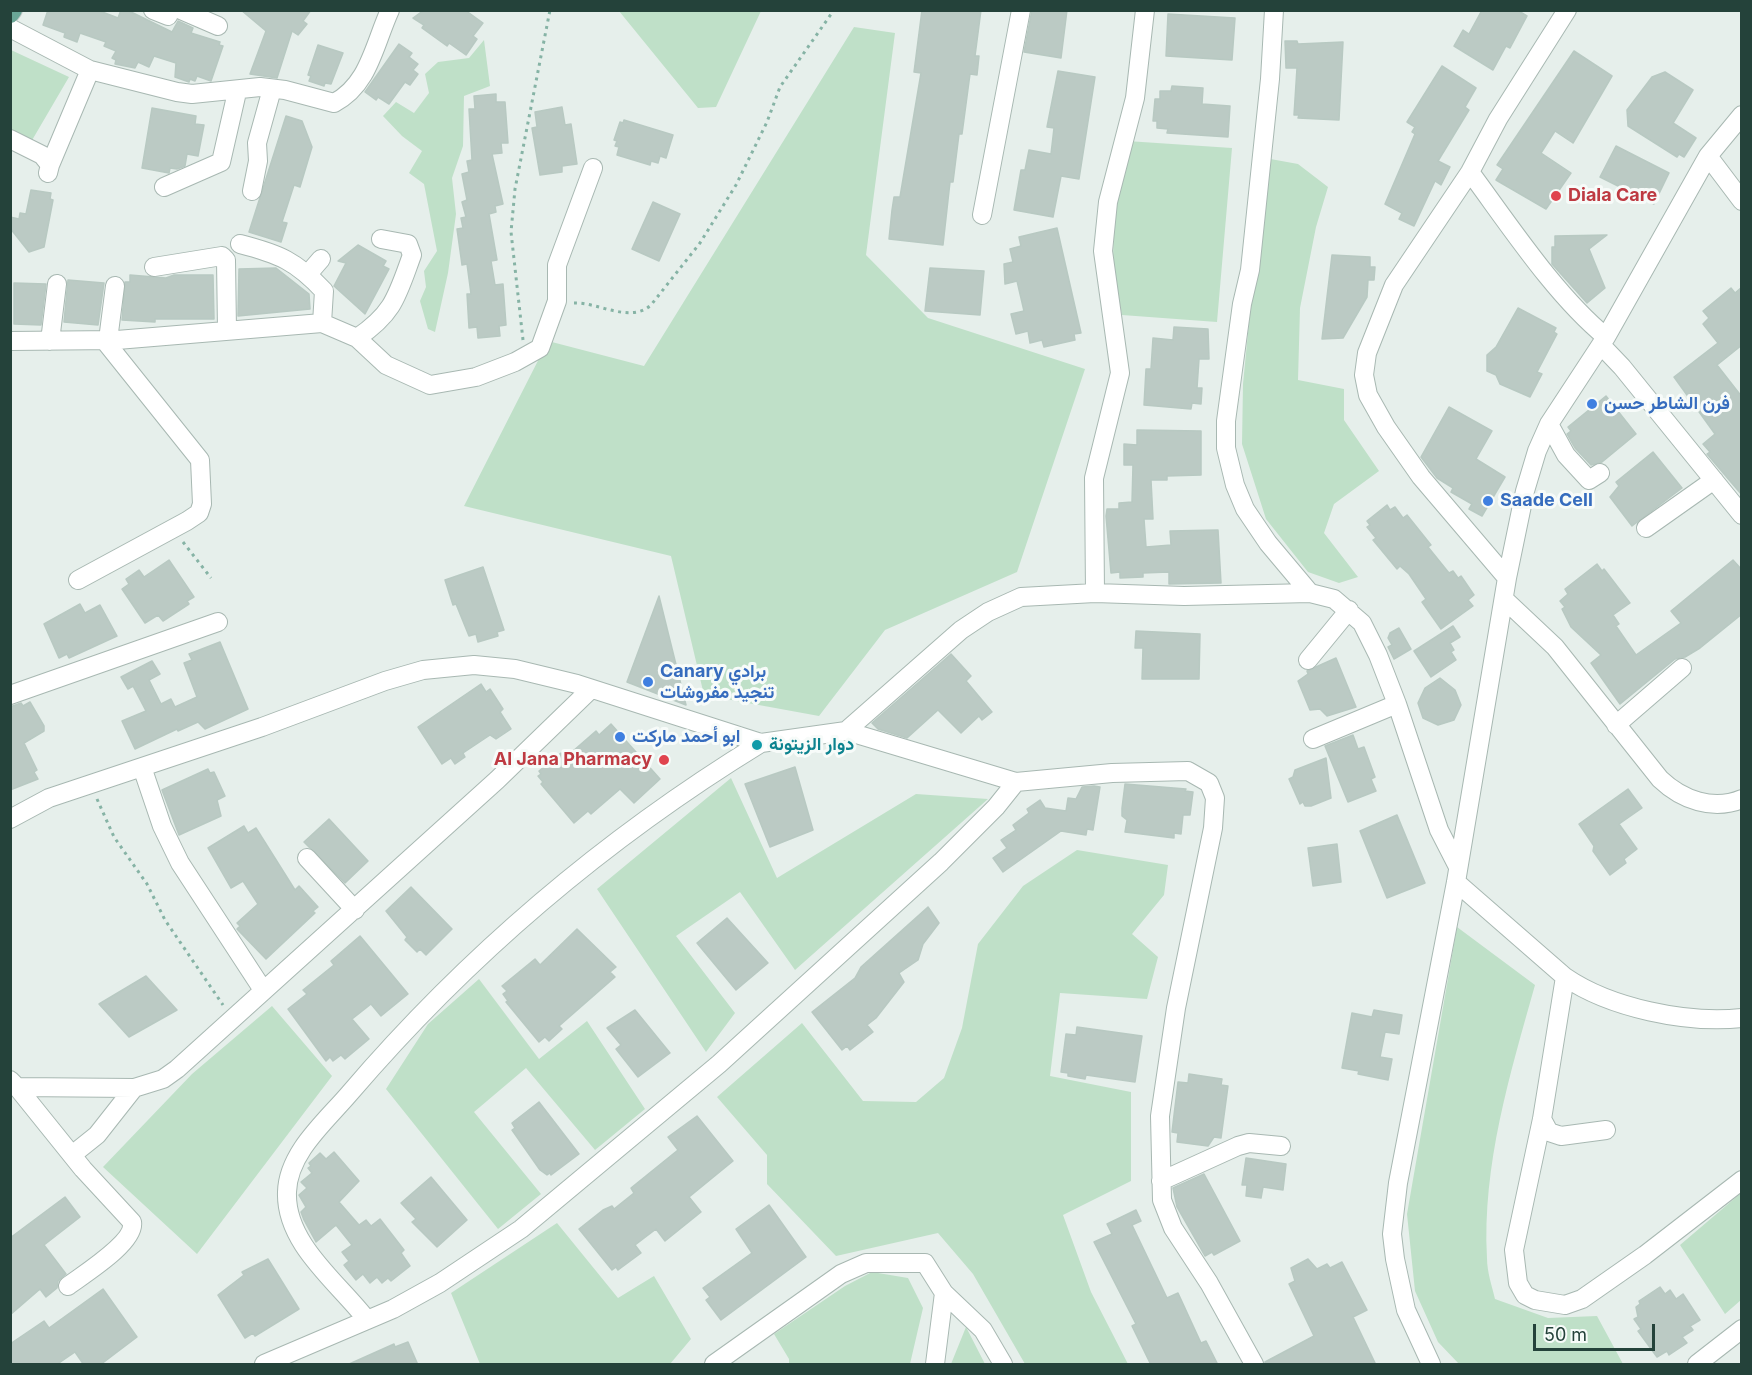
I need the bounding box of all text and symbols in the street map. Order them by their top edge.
place label: Diala Care [1568,185,1657,207]
marker: Diala Care [1549,189,1563,203]
place label: فرن الشاطر حسن [1604,393,1730,415]
marker: فرن الشاطر حسن [1585,397,1599,411]
place label: Saade Cell [1500,490,1593,512]
marker: Saade Cell [1481,494,1495,508]
place label: Canary برادي تنجيد مفروشات [660,661,774,704]
marker: Canary برادي تنجيد مفروشات [641,675,655,689]
place label: ابو أحمد ماركت [632,726,740,748]
marker: ابو أحمد ماركت [613,730,627,744]
place label: دوار الزيتونة [769,734,854,756]
marker: دوار الزيتونة [750,738,764,752]
place label: Al Jana Pharmacy [494,749,652,771]
marker: Al Jana Pharmacy [657,753,671,767]
scale bar [1536,1312,1658,1350]
text: 50 m [1544,1324,1587,1345]

